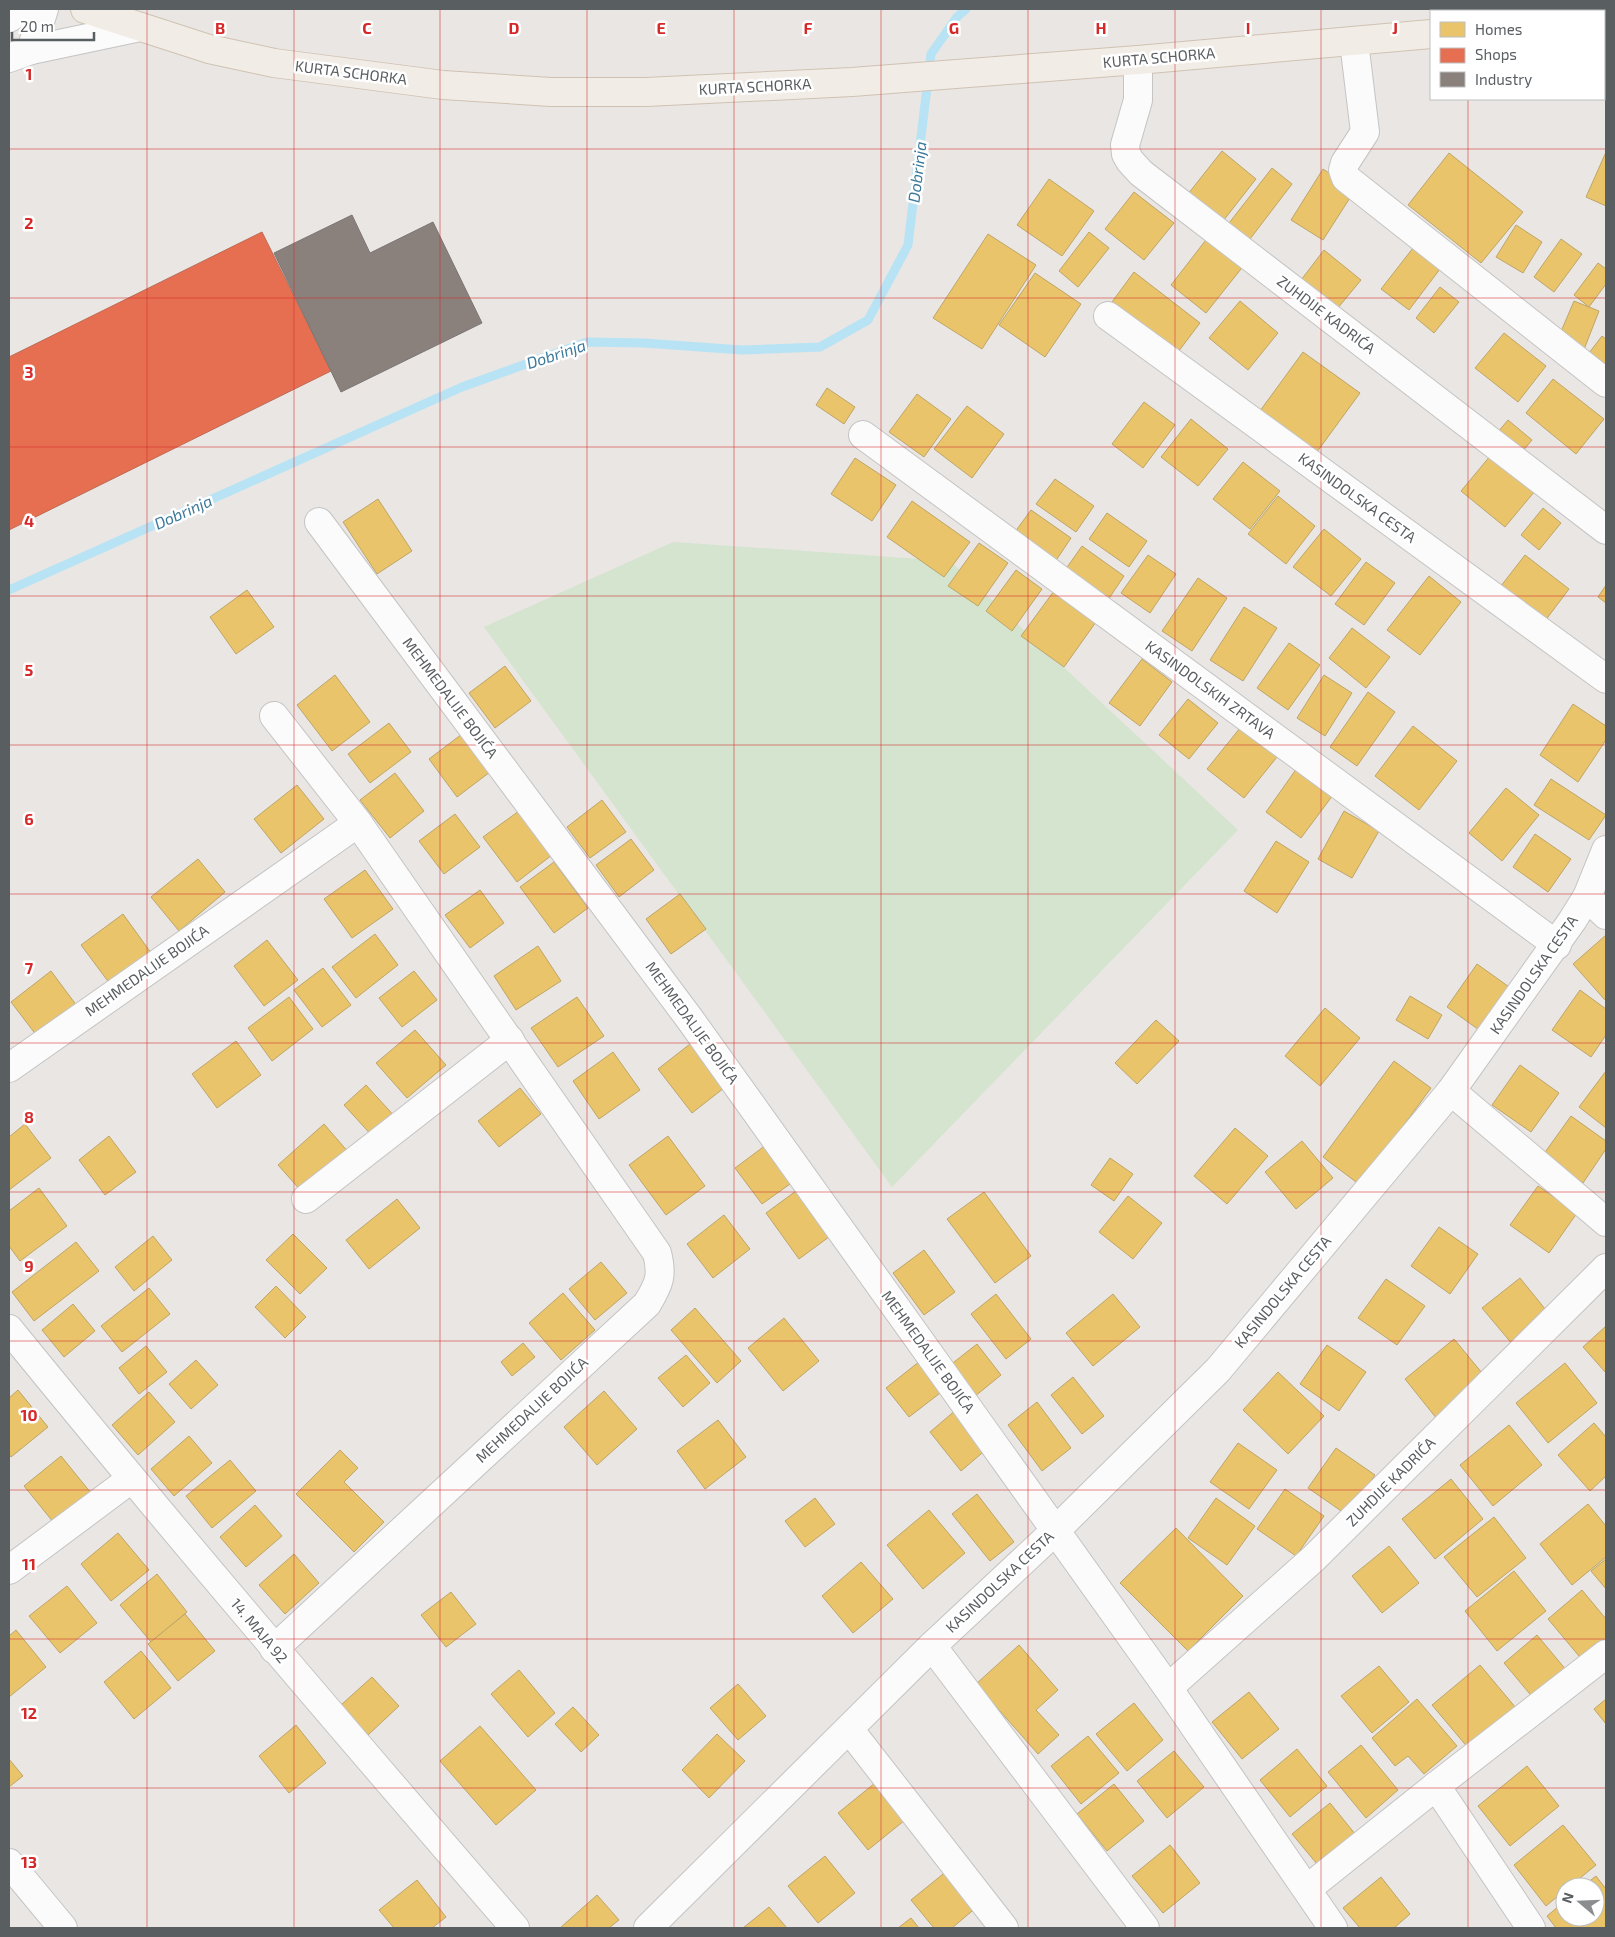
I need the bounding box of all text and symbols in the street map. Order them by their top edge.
scale bar [12,10,95,42]
legend [1430,10,1605,100]
text: 20 m [20,17,54,35]
text: B [215,18,225,37]
text: C [362,18,372,37]
text: D [509,18,520,37]
text: E [656,18,666,37]
text: F [804,18,813,37]
text: G [949,18,959,37]
text: H [1095,18,1107,37]
text: I [1246,18,1250,37]
text: J [1392,18,1398,37]
text: Homes [1475,20,1522,38]
street label: KURTA SCHORKA [1102,43,1216,71]
text: Shops [1475,45,1517,63]
street label: KURTA SCHORKA [294,56,409,88]
text: 1 [26,64,32,83]
text: Industry [1475,70,1532,88]
street label: KURTA SCHORKA [698,74,812,98]
water label: Dobrinja [903,140,931,204]
text: 2 [24,213,34,232]
street label: ZUHDIJE KADRIĆA [1274,271,1380,357]
water label: Dobrinja [524,335,588,373]
text: 3 [24,362,34,381]
street label: KASINDOLSKA CESTA [1295,448,1420,546]
water label: Dobrinja [151,490,215,534]
text: 4 [24,511,34,530]
street label: MEHMEDALIJE BOJIĆA [399,633,503,762]
street label: KASINDOLSKIH ZRTAVA [1142,636,1279,743]
text: 5 [25,660,34,679]
text: 6 [24,809,34,828]
street label: KASINDOLSKA CESTA [1485,911,1581,1037]
street label: MEHMEDALIJE BOJIĆA [81,920,212,1020]
text: 7 [25,958,34,977]
street label: MEHMEDALIJE BOJIĆA [642,958,744,1088]
text: 8 [24,1107,34,1126]
street label: KASINDOLSKA CESTA [1230,1231,1335,1351]
text: 9 [24,1256,34,1275]
street label: MEHMEDALIJE BOJIĆA [878,1287,980,1417]
street label: MEHMEDALIJE BOJIĆA [471,1352,592,1466]
text: 10 [20,1405,38,1424]
street label: ZUHDIJE KADRIĆA [1342,1433,1439,1530]
street label: KASINDOLSKA CESTA [942,1526,1057,1636]
text: 11 [22,1554,36,1573]
street label: 14. MAJA 92 [228,1594,292,1666]
text: 12 [21,1703,37,1722]
text: 13 [21,1852,37,1871]
north arrow [1555,1877,1605,1927]
text: N [1558,1890,1577,1905]

